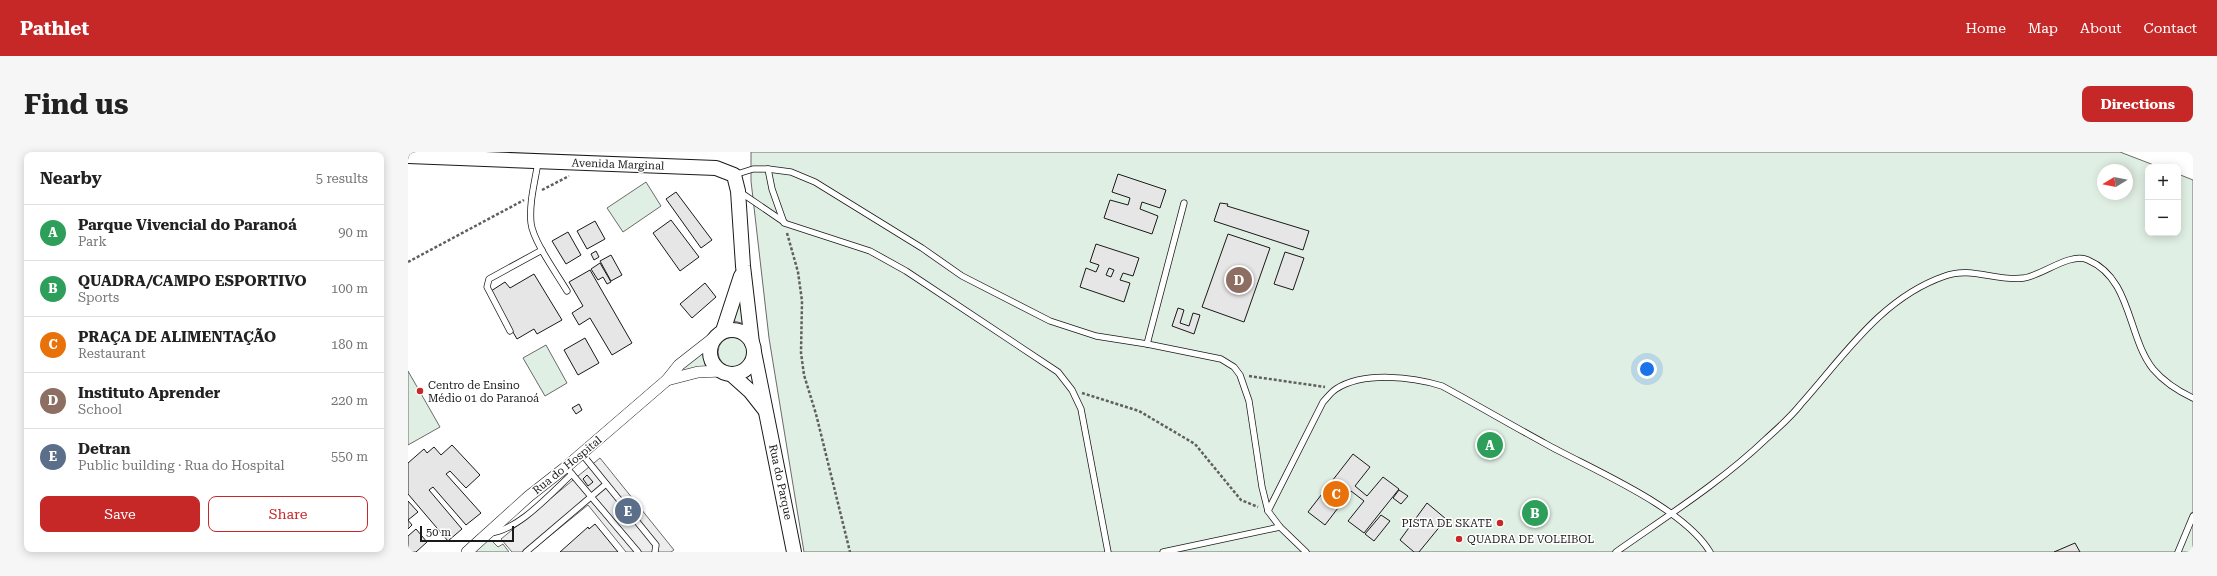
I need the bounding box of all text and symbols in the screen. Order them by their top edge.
text: Pathlet [20,17,89,40]
text: Home [1965,20,2006,36]
text: Map [2028,20,2058,36]
text: About [2080,20,2122,36]
text: Contact [2144,20,2197,36]
button: Directions [2082,86,2193,122]
text: Find us [24,88,128,121]
street label: Avenida Marginal [571,156,665,173]
north arrow [2097,164,2133,200]
map controls [2145,164,2181,236]
button: + [2145,164,2181,200]
text: Nearby [40,168,102,188]
text: 5 results [316,171,368,186]
button: − [2145,200,2181,236]
text: Parque Vivencial do Paranoá [78,216,297,234]
text: A [48,225,58,240]
text: 90 m [338,225,368,240]
text: Park [78,234,107,249]
pin: D [1226,265,1252,295]
text: QUADRA/CAMPO ESPORTIVO [78,272,307,290]
text: B [48,281,58,296]
text: 100 m [331,281,368,296]
text: Sports [78,290,119,305]
text: PRAÇA DE ALIMENTAÇÃO [78,328,276,346]
text: C [48,337,58,352]
text: 180 m [331,337,368,352]
text: Restaurant [78,346,146,361]
your location [1637,359,1657,379]
place label: Centro de Ensino Médio 01 do Paranoá [428,379,539,405]
text: Instituto Aprender [78,384,220,402]
marker: Centro de Ensino Médio 01 do Paranoá [415,386,425,396]
text: D [48,393,58,408]
text: 220 m [331,393,368,408]
text: School [78,402,122,417]
pin: A [1477,430,1503,460]
street label: Rua do Hospital [530,433,605,497]
text: Detran [78,440,131,458]
street label: Rua do Parque [766,443,795,521]
text: E [49,449,57,464]
text: 550 m [331,449,368,464]
text: Public building · Rua do Hospital [78,458,285,473]
pin: C [1323,479,1349,509]
button: Save [40,496,200,532]
button: Share [208,496,368,532]
pin: E [615,496,641,526]
pin: B [1522,498,1548,528]
place label: PISTA DE SKATE [1402,517,1492,530]
marker: PISTA DE SKATE [1495,518,1505,528]
scale bar [420,524,514,543]
text: 50 m [426,526,451,539]
place label: QUADRA DE VOLEIBOL [1467,533,1594,546]
marker: QUADRA DE VOLEIBOL [1454,534,1464,544]

